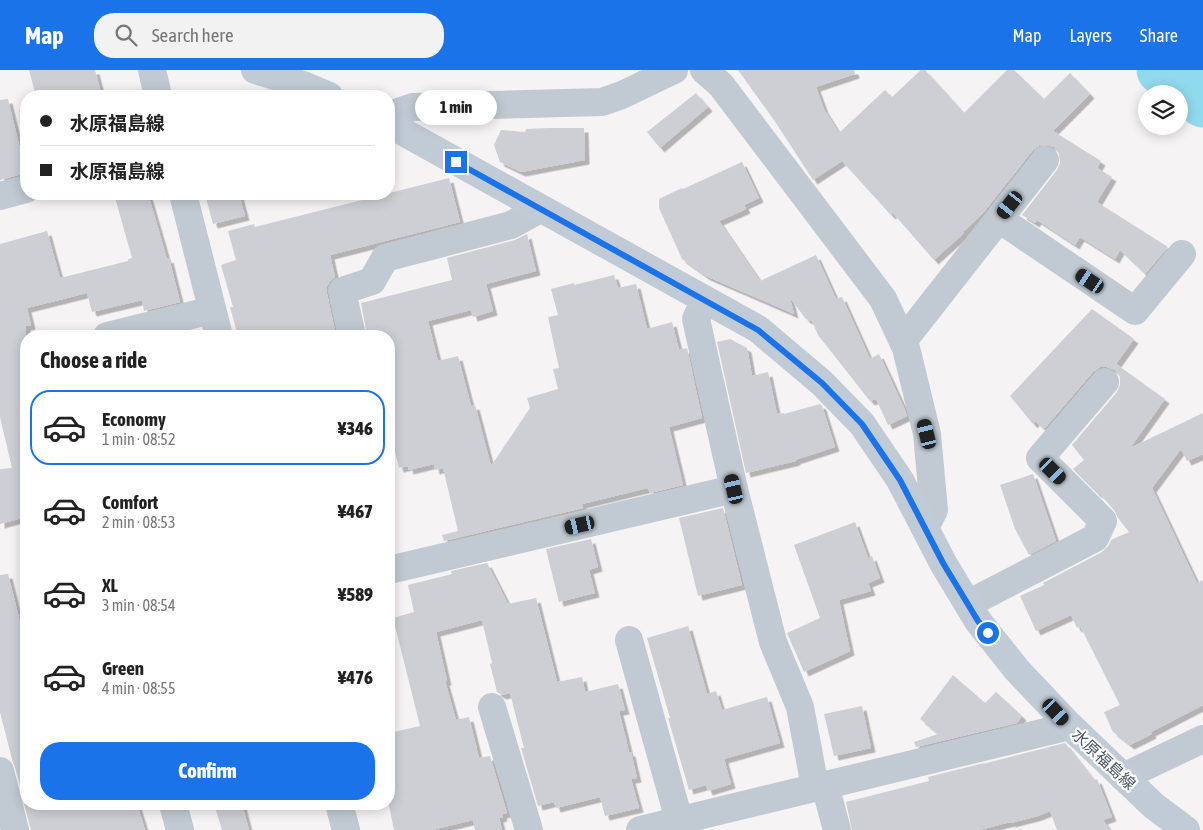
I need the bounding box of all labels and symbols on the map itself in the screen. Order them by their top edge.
callout: 1 min [415,89,497,124]
route end [445,151,467,173]
car [994,189,1025,221]
car [1073,266,1106,296]
car [916,418,937,450]
car [1037,455,1068,487]
car [723,473,744,505]
car [563,514,596,536]
route start [977,622,999,644]
car [1040,696,1071,728]
street label: 水原福島線 [1069,725,1139,793]

